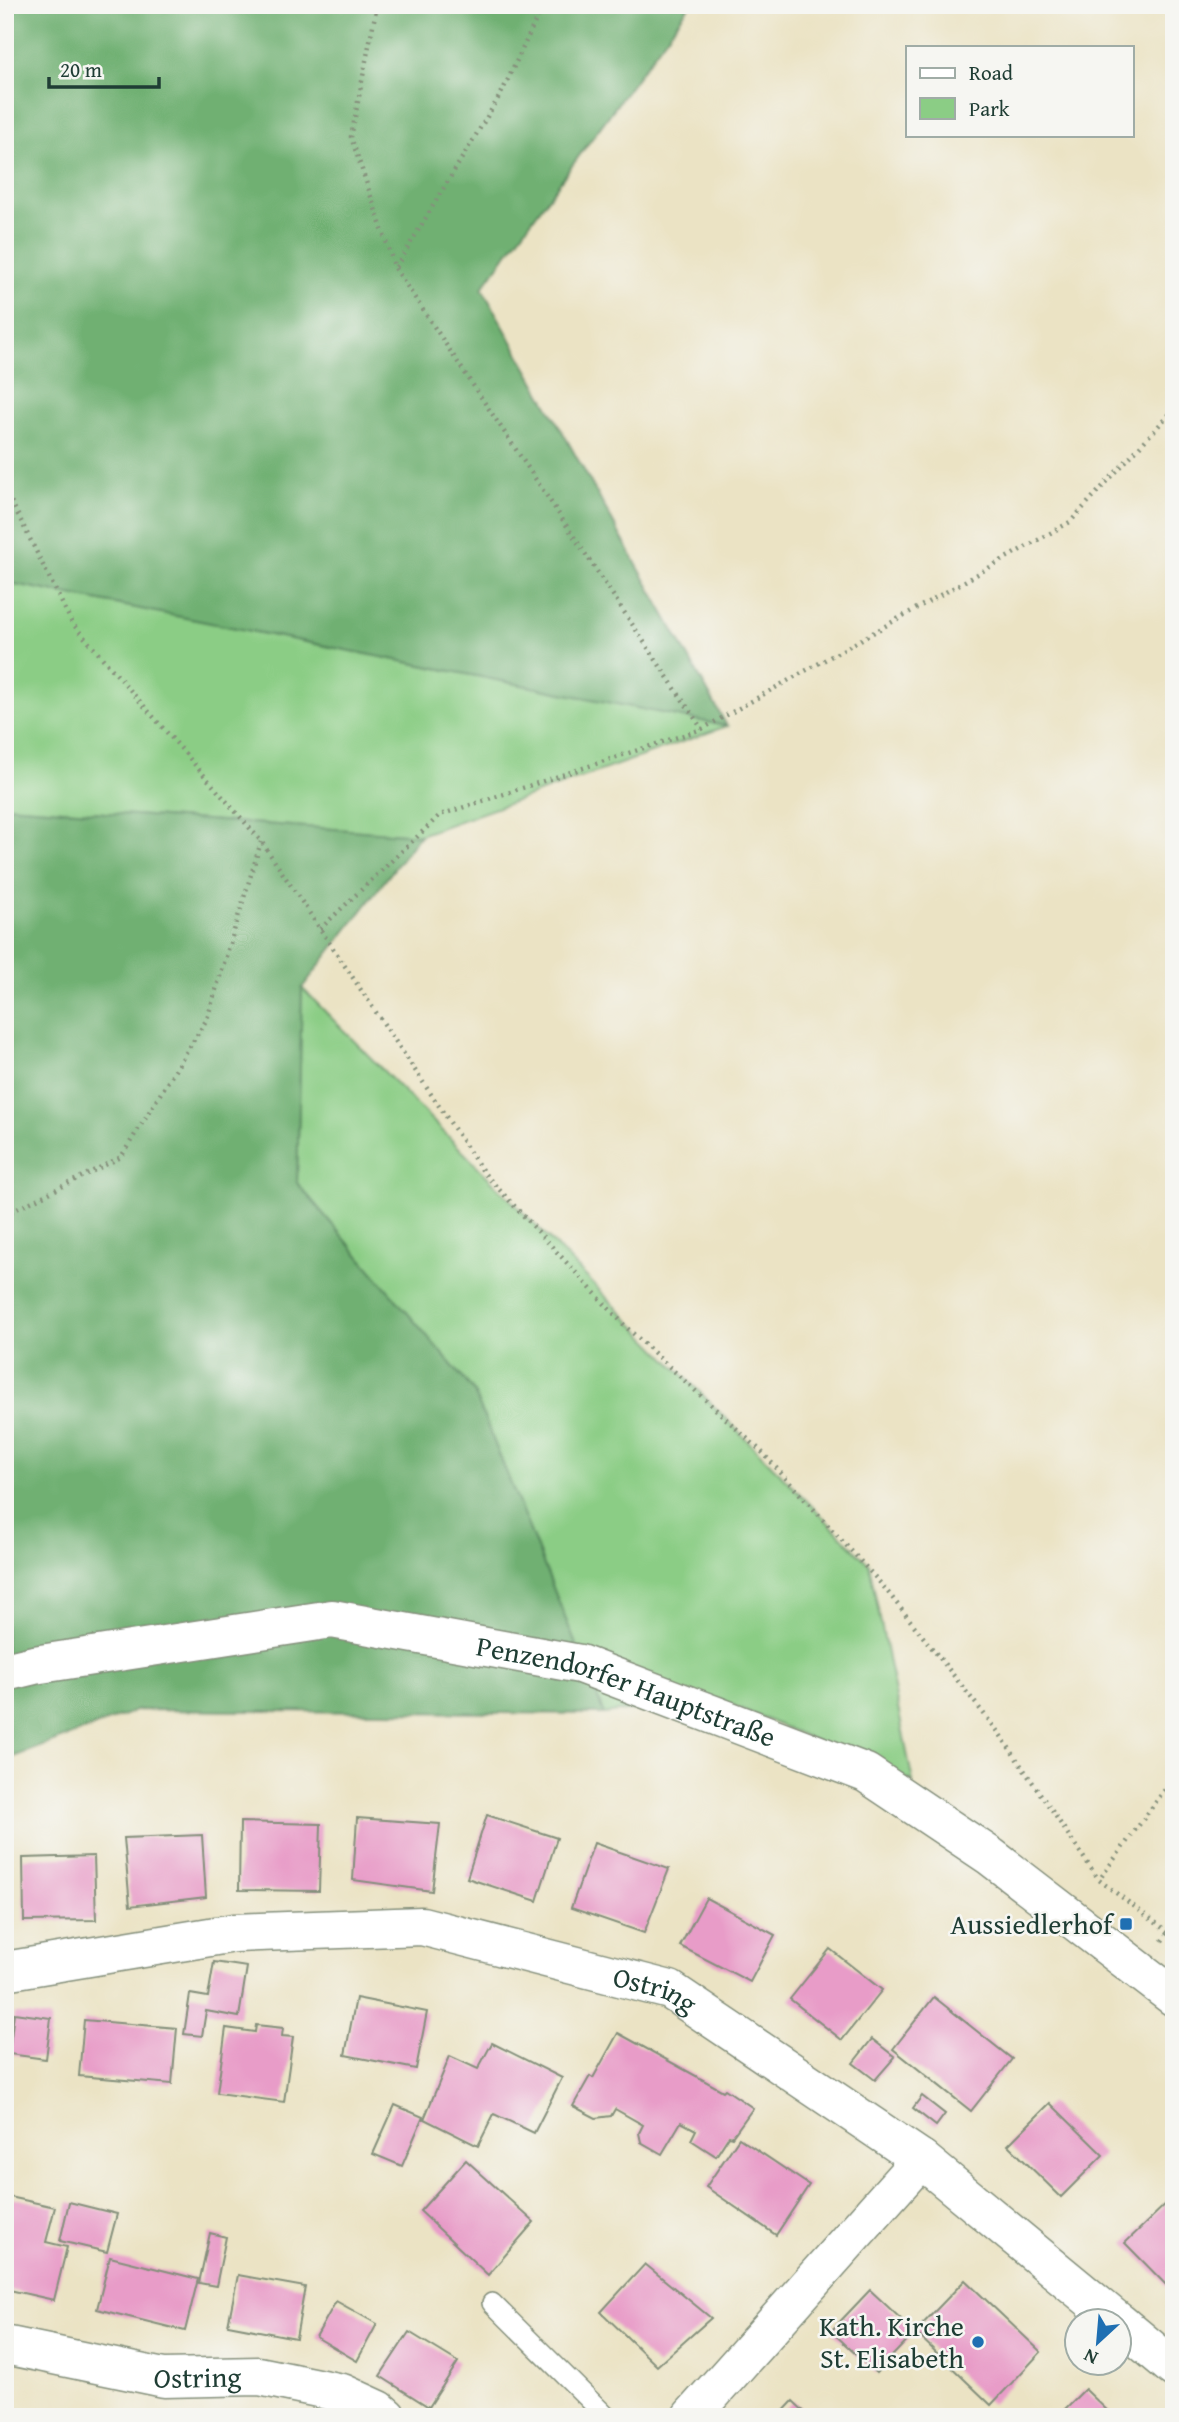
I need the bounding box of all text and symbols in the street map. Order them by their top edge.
scale bar [49,46,159,90]
legend [906,46,1134,136]
text: 20 m [60,54,102,85]
text: Road [969,57,1014,88]
text: Park [969,93,1010,124]
street label: Penzendorfer Hauptstraße [473,1625,782,1757]
place label: Aussiedlerhof [950,1903,1115,1944]
marker: Aussiedlerhof [1118,1916,1134,1932]
street label: Ostring [609,1955,706,2023]
place label: Kath. Kirche St. Elisabeth [819,2305,964,2378]
north arrow [1064,2306,1134,2376]
marker: Kath. Kirche St. Elisabeth [970,2334,986,2350]
text: N [1078,2342,1102,2373]
street label: Ostring [150,2355,242,2399]

